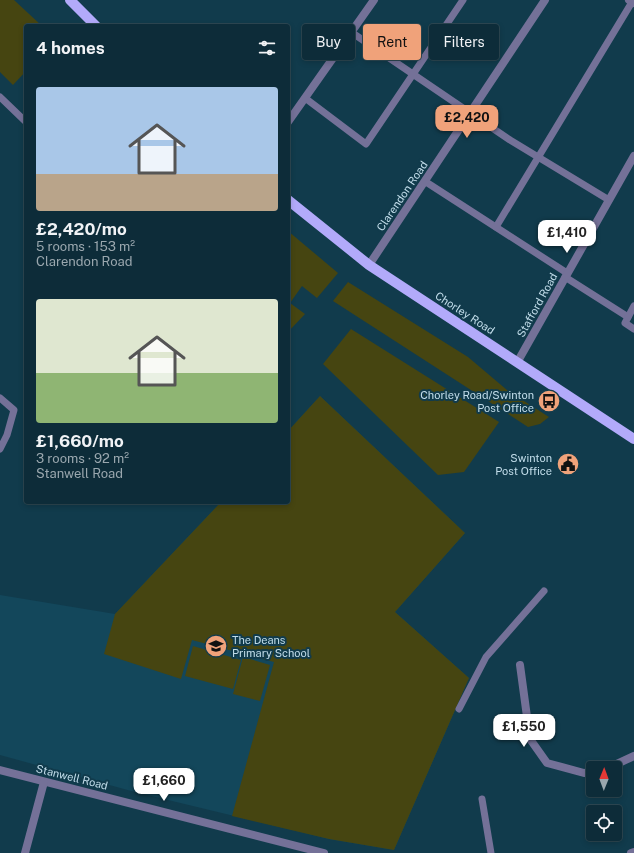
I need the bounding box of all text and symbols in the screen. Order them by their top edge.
chip: Buy [302,24,355,60]
chip: Rent [363,24,421,60]
chip: Filters [429,24,499,60]
icon: filters [256,37,278,59]
text: 4 homes [36,38,105,58]
pin: £2,420 [434,105,500,139]
text: £2,420 [444,110,490,125]
icon: home [121,113,193,185]
street label: Clarendon Road [374,159,430,233]
text: £2,420/mo [36,219,127,239]
pin: £1,410 [534,220,600,254]
text: £1,410 [547,225,587,240]
text: 5 rooms · 153 m² [36,239,135,254]
text: Clarendon Road [36,254,132,269]
street label: Stafford Road [514,271,560,339]
street label: Chorley Road [433,289,497,337]
icon: home [121,325,193,397]
bus stop icon: Chorley Road/Swinton Post Office [536,388,562,414]
place label: Chorley Road/Swinton Post Office [420,389,534,414]
text: £1,660/mo [36,431,124,451]
text: 3 rooms · 92 m² [36,451,129,466]
public building icon: Swinton Post Office [555,451,581,477]
place label: Swinton Post Office [495,452,552,477]
text: Stanwell Road [36,466,123,481]
school or university icon: The Deans Primary School [203,633,229,659]
place label: The Deans Primary School [232,634,310,659]
pin: £1,550 [491,714,557,748]
text: £1,550 [502,719,546,734]
north arrow [586,761,622,797]
map controls [586,761,622,841]
street label: Stanwell Road [35,762,109,792]
pin: £1,660 [131,768,197,802]
text: £1,660 [142,773,186,788]
button: locate [586,805,622,841]

